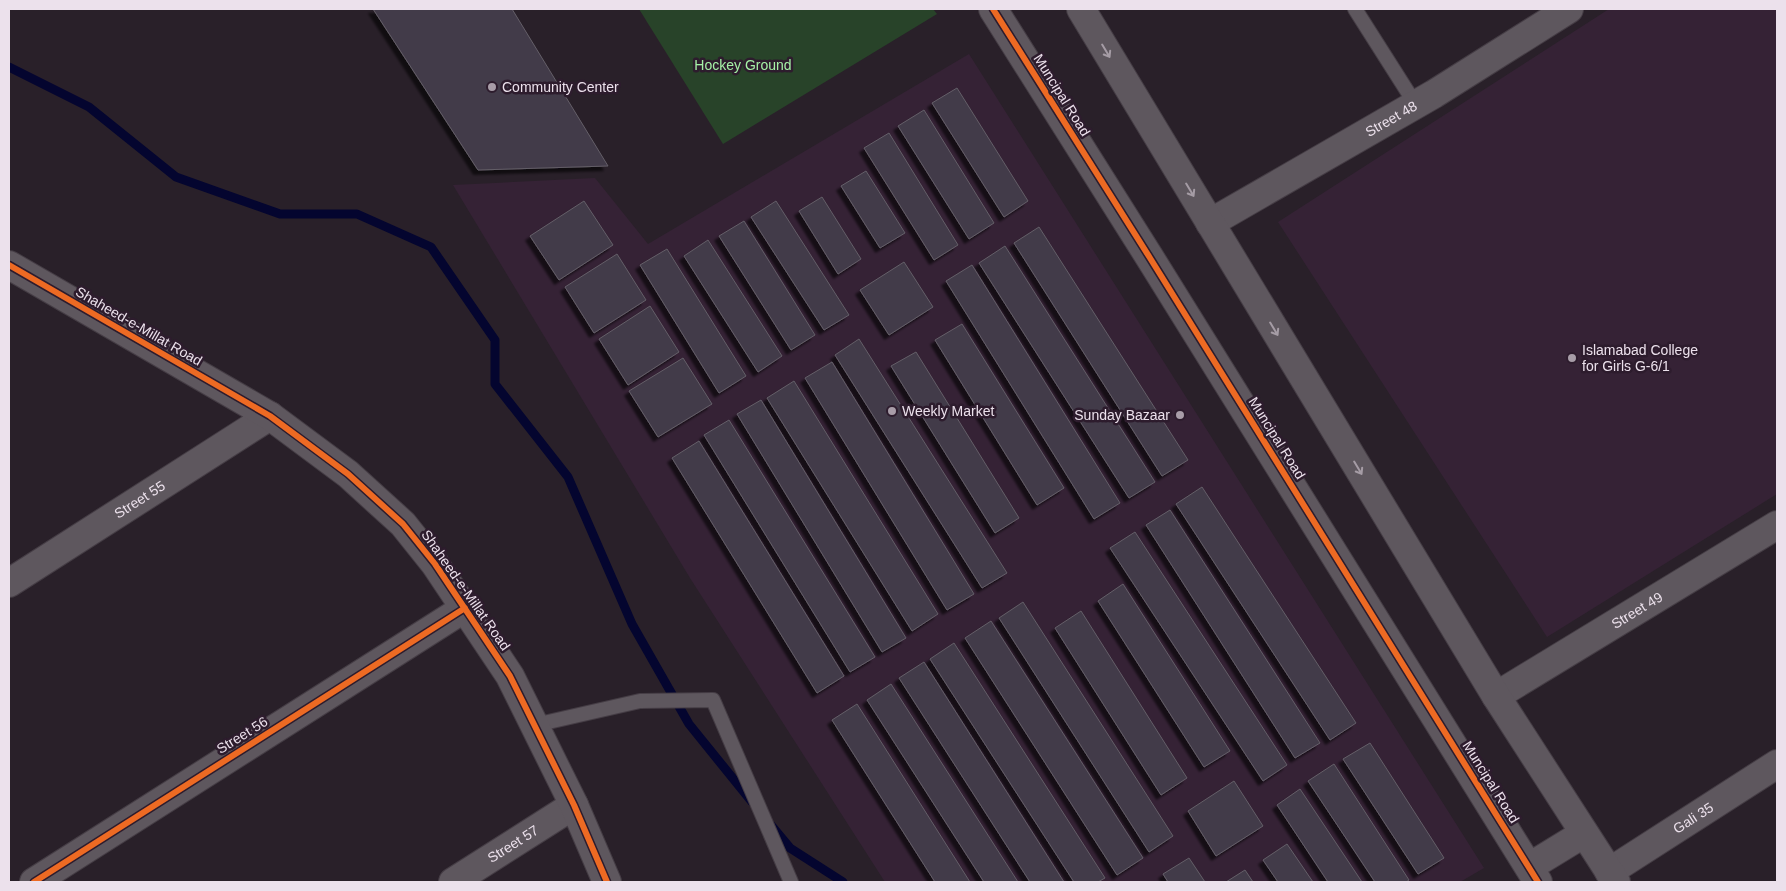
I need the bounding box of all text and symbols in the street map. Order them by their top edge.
one-way arrow [1101,43,1111,57]
street label: Muncipal Road [1030,51,1094,139]
park label: Hockey Ground [694,57,792,73]
place label: Community Center [502,79,619,95]
marker: Community Center [486,81,498,93]
street label: Street 48 [1362,97,1420,140]
one-way arrow [1185,182,1195,196]
street label: Shaheed-e-Millat Road [73,283,205,369]
one-way arrow [1269,321,1279,335]
place label: Islamabad College for Girls G-6/1 [1582,342,1698,374]
marker: Islamabad College for Girls G-6/1 [1566,352,1578,364]
street label: Muncipal Road [1245,394,1309,482]
place label: Weekly Market [902,403,994,419]
marker: Weekly Market [886,405,898,417]
place label: Sunday Bazaar [1074,407,1170,423]
marker: Sunday Bazaar [1174,409,1186,421]
one-way arrow [1353,460,1363,474]
street label: Street 55 [111,477,168,522]
street label: Shaheed-e-Millat Road [418,527,514,653]
street label: Street 49 [1609,589,1666,632]
street label: Street 56 [214,713,271,757]
street label: Muncipal Road [1459,738,1523,826]
street label: Gali 35 [1670,799,1716,837]
street label: Street 57 [485,822,541,866]

